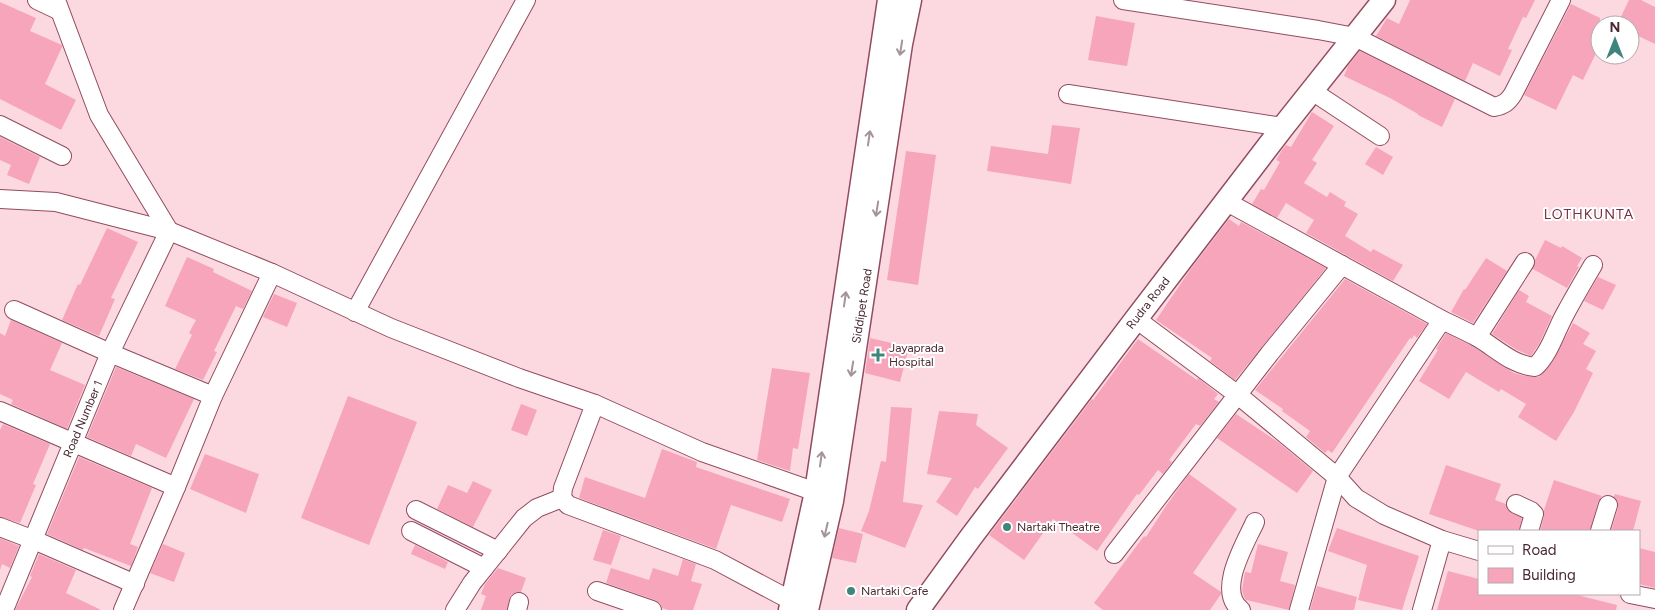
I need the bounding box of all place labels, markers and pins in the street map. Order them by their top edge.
place label: Jayaprada Hospital [889,341,944,369]
marker: Jayaprada Hospital [871,348,885,362]
place label: Nartaki Theatre [1017,520,1100,534]
marker: Nartaki Theatre [1001,521,1013,533]
place label: Nartaki Cafe [861,584,929,598]
marker: Nartaki Cafe [845,585,857,597]

